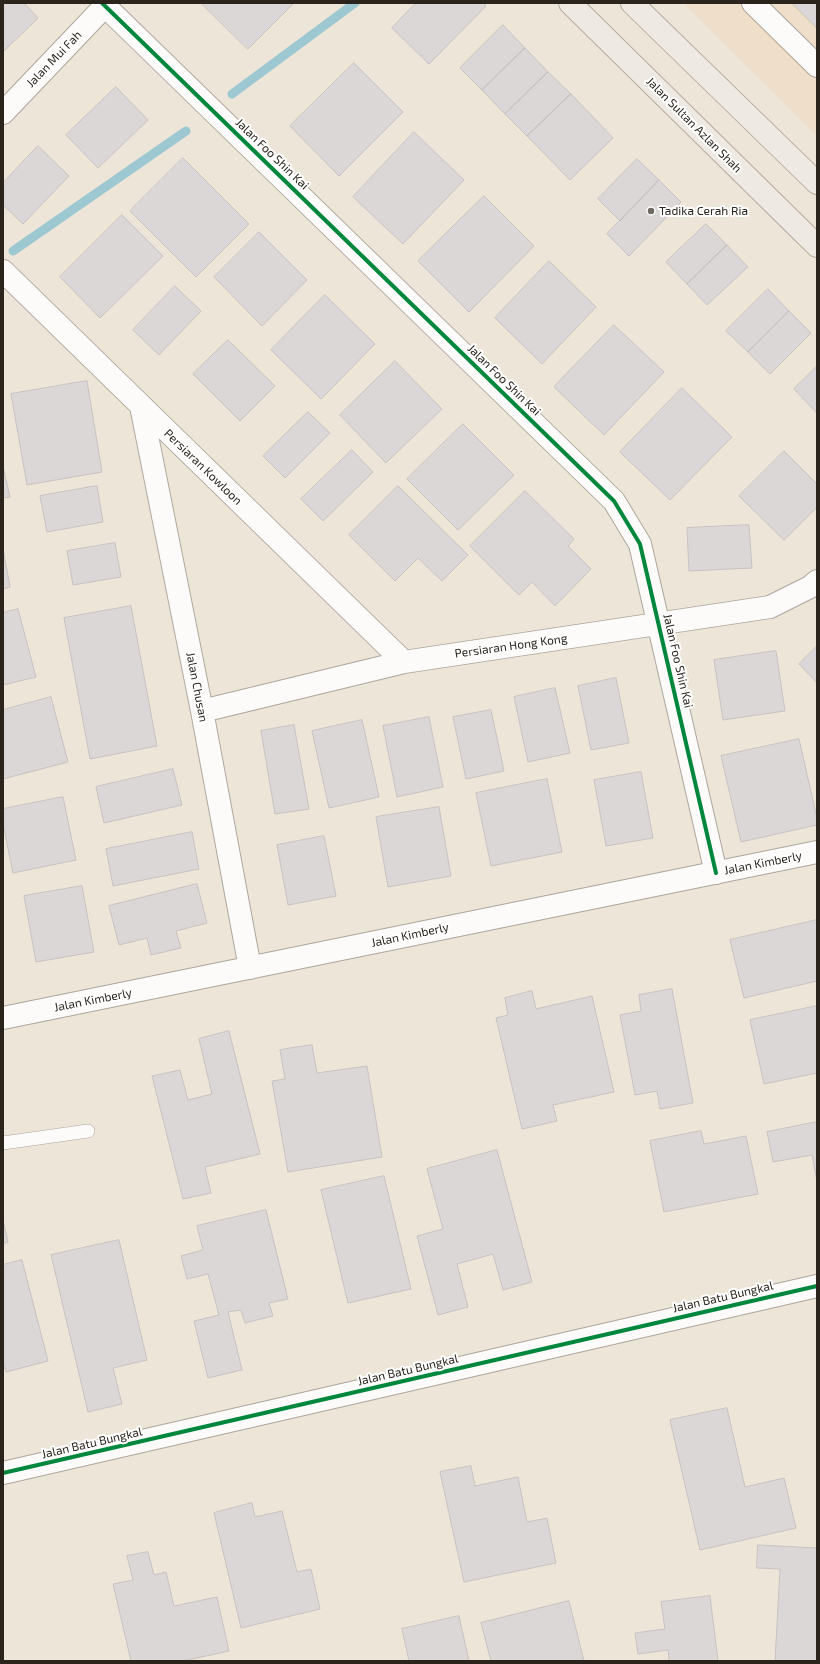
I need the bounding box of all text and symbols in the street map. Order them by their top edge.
street label: Jalan Mui Fah [23,28,85,90]
street label: Jalan Sultan Azlan Shah [643,74,745,176]
street label: Jalan Foo Shin Kai [232,115,312,193]
place label: Tadika Cerah Ria [659,204,748,218]
marker: Tadika Cerah Ria [646,206,656,216]
street label: Jalan Foo Shin Kai [464,341,544,419]
street label: Persiaran Kowloon [161,426,245,508]
street label: Jalan Foo Shin Kai [660,613,696,709]
street label: Persiaran Hong Kong [454,631,568,661]
street label: Jalan Chusan [183,651,211,723]
street label: Jalan Kimberly [723,848,803,878]
street label: Jalan Kimberly [370,920,450,950]
street label: Jalan Kimberly [53,985,133,1015]
street label: Jalan Batu Bungkal [671,1278,775,1316]
street label: Jalan Batu Bungkal [356,1351,460,1389]
street label: Jalan Batu Bungkal [40,1424,144,1462]

